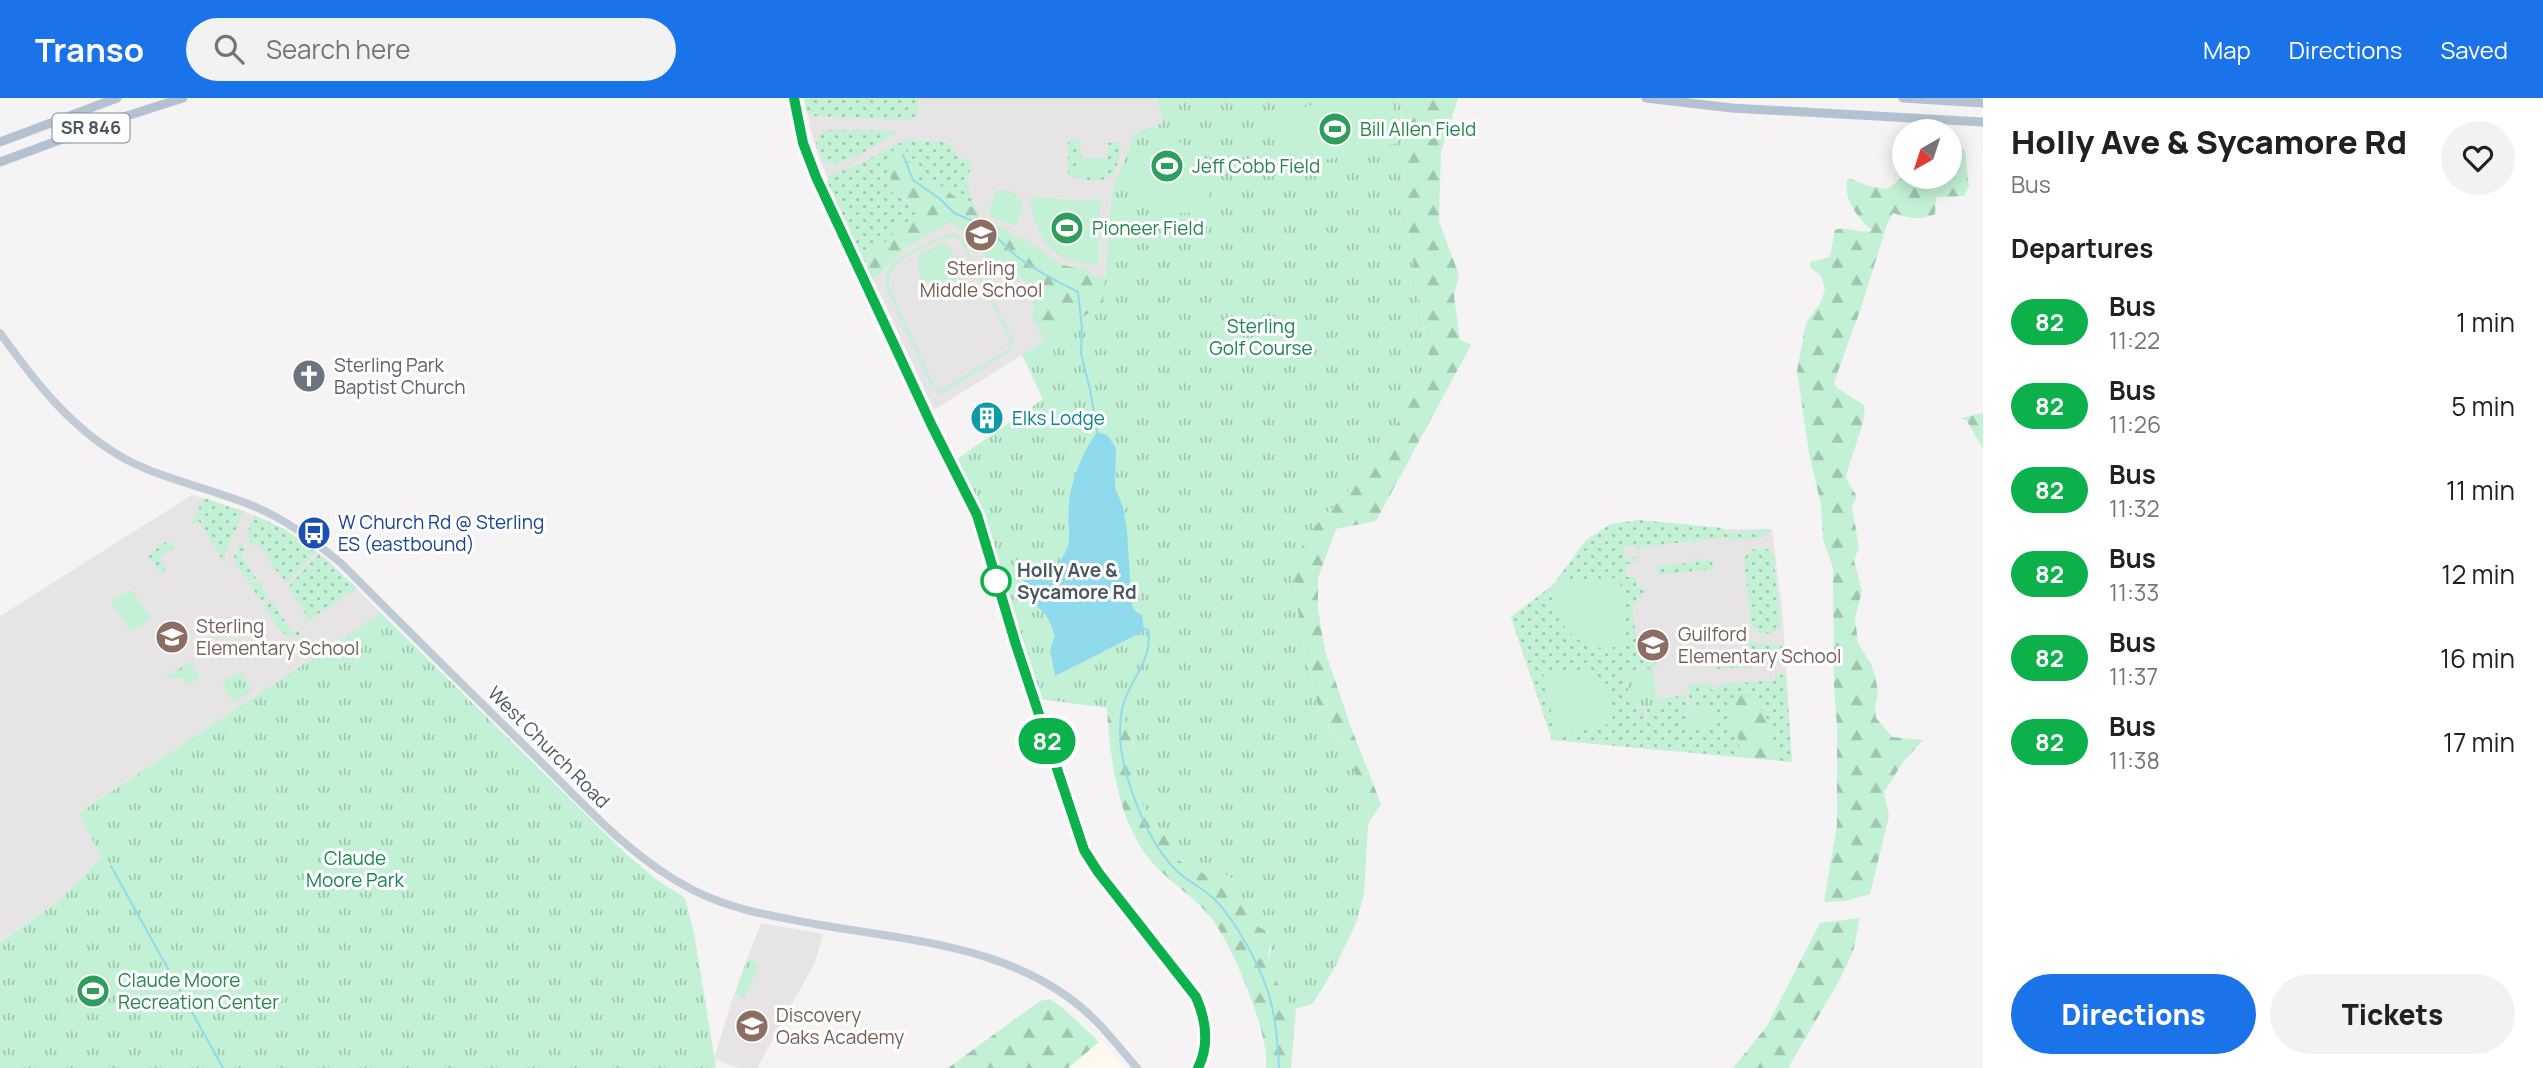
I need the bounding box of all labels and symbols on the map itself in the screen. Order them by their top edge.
sports icon: Bill Allen Field [1316,110,1354,148]
road number: SR 846 [52,113,130,142]
place label: Bill Allen Field [1360,116,1476,142]
north arrow [1892,119,1962,189]
sports icon: Jeff Cobb Field [1148,147,1186,185]
place label: Jeff Cobb Field [1192,153,1320,179]
sports icon: Pioneer Field [1048,209,1086,247]
place label: Pioneer Field [1092,215,1204,241]
school or university icon: Sterling Middle School [962,216,1000,254]
place label: Sterling Middle School [920,255,1042,303]
park label: Sterling Golf Course [1209,313,1313,361]
place label: Sterling Park Baptist Church [334,352,466,400]
church icon: Sterling Park Baptist Church [290,357,328,395]
building icon: Elks Lodge [968,399,1006,437]
place label: Elks Lodge [1012,405,1105,431]
place label: W Church Rd @ Sterling ES (eastbound) [338,509,544,557]
bus stop icon: W Church Rd @ Sterling ES (eastbound) [295,514,333,552]
place label: Holly Ave & Sycamore Rd [1017,557,1137,605]
marker: Holly Ave & Sycamore Rd [981,566,1011,596]
place label: Sterling Elementary School [196,613,359,661]
school or university icon: Sterling Elementary School [153,618,191,656]
place label: Guilford Elementary School [1678,621,1841,669]
school or university icon: Guilford Elementary School [1634,626,1672,664]
street label: West Church Road [482,680,616,814]
line badge: 82 [1016,718,1078,764]
park label: Claude Moore Park [306,845,405,893]
place label: Claude Moore Recreation Center [118,967,279,1015]
sports icon: Claude Moore Recreation Center [74,972,112,1010]
place label: Discovery Oaks Academy [776,1002,904,1050]
school or university icon: Discovery Oaks Academy [733,1007,771,1045]

